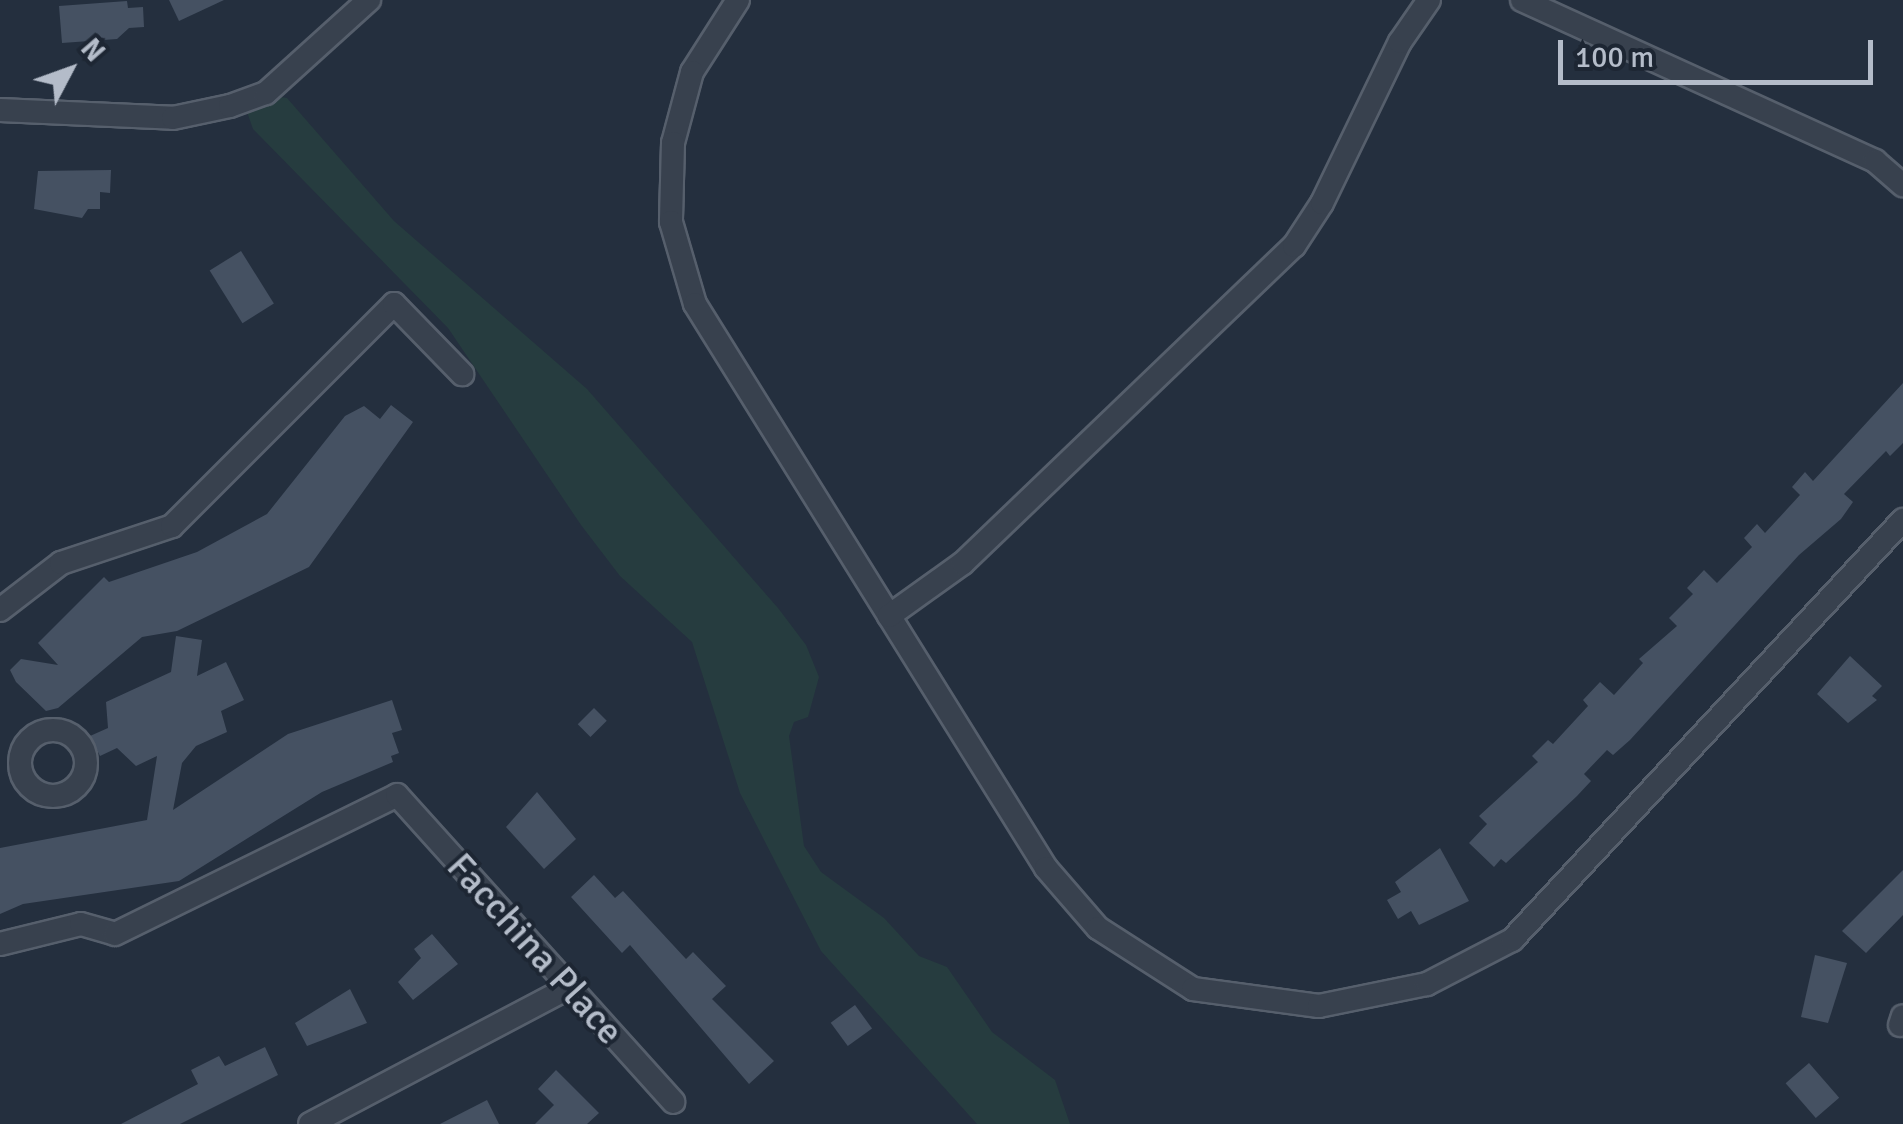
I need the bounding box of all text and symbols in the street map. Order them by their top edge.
north arrow [20,20,120,120]
scale bar [1563,20,1878,82]
text: N [73,32,112,69]
text: 100 m [1575,39,1654,76]
street label: Facchina Place [437,844,633,1054]

